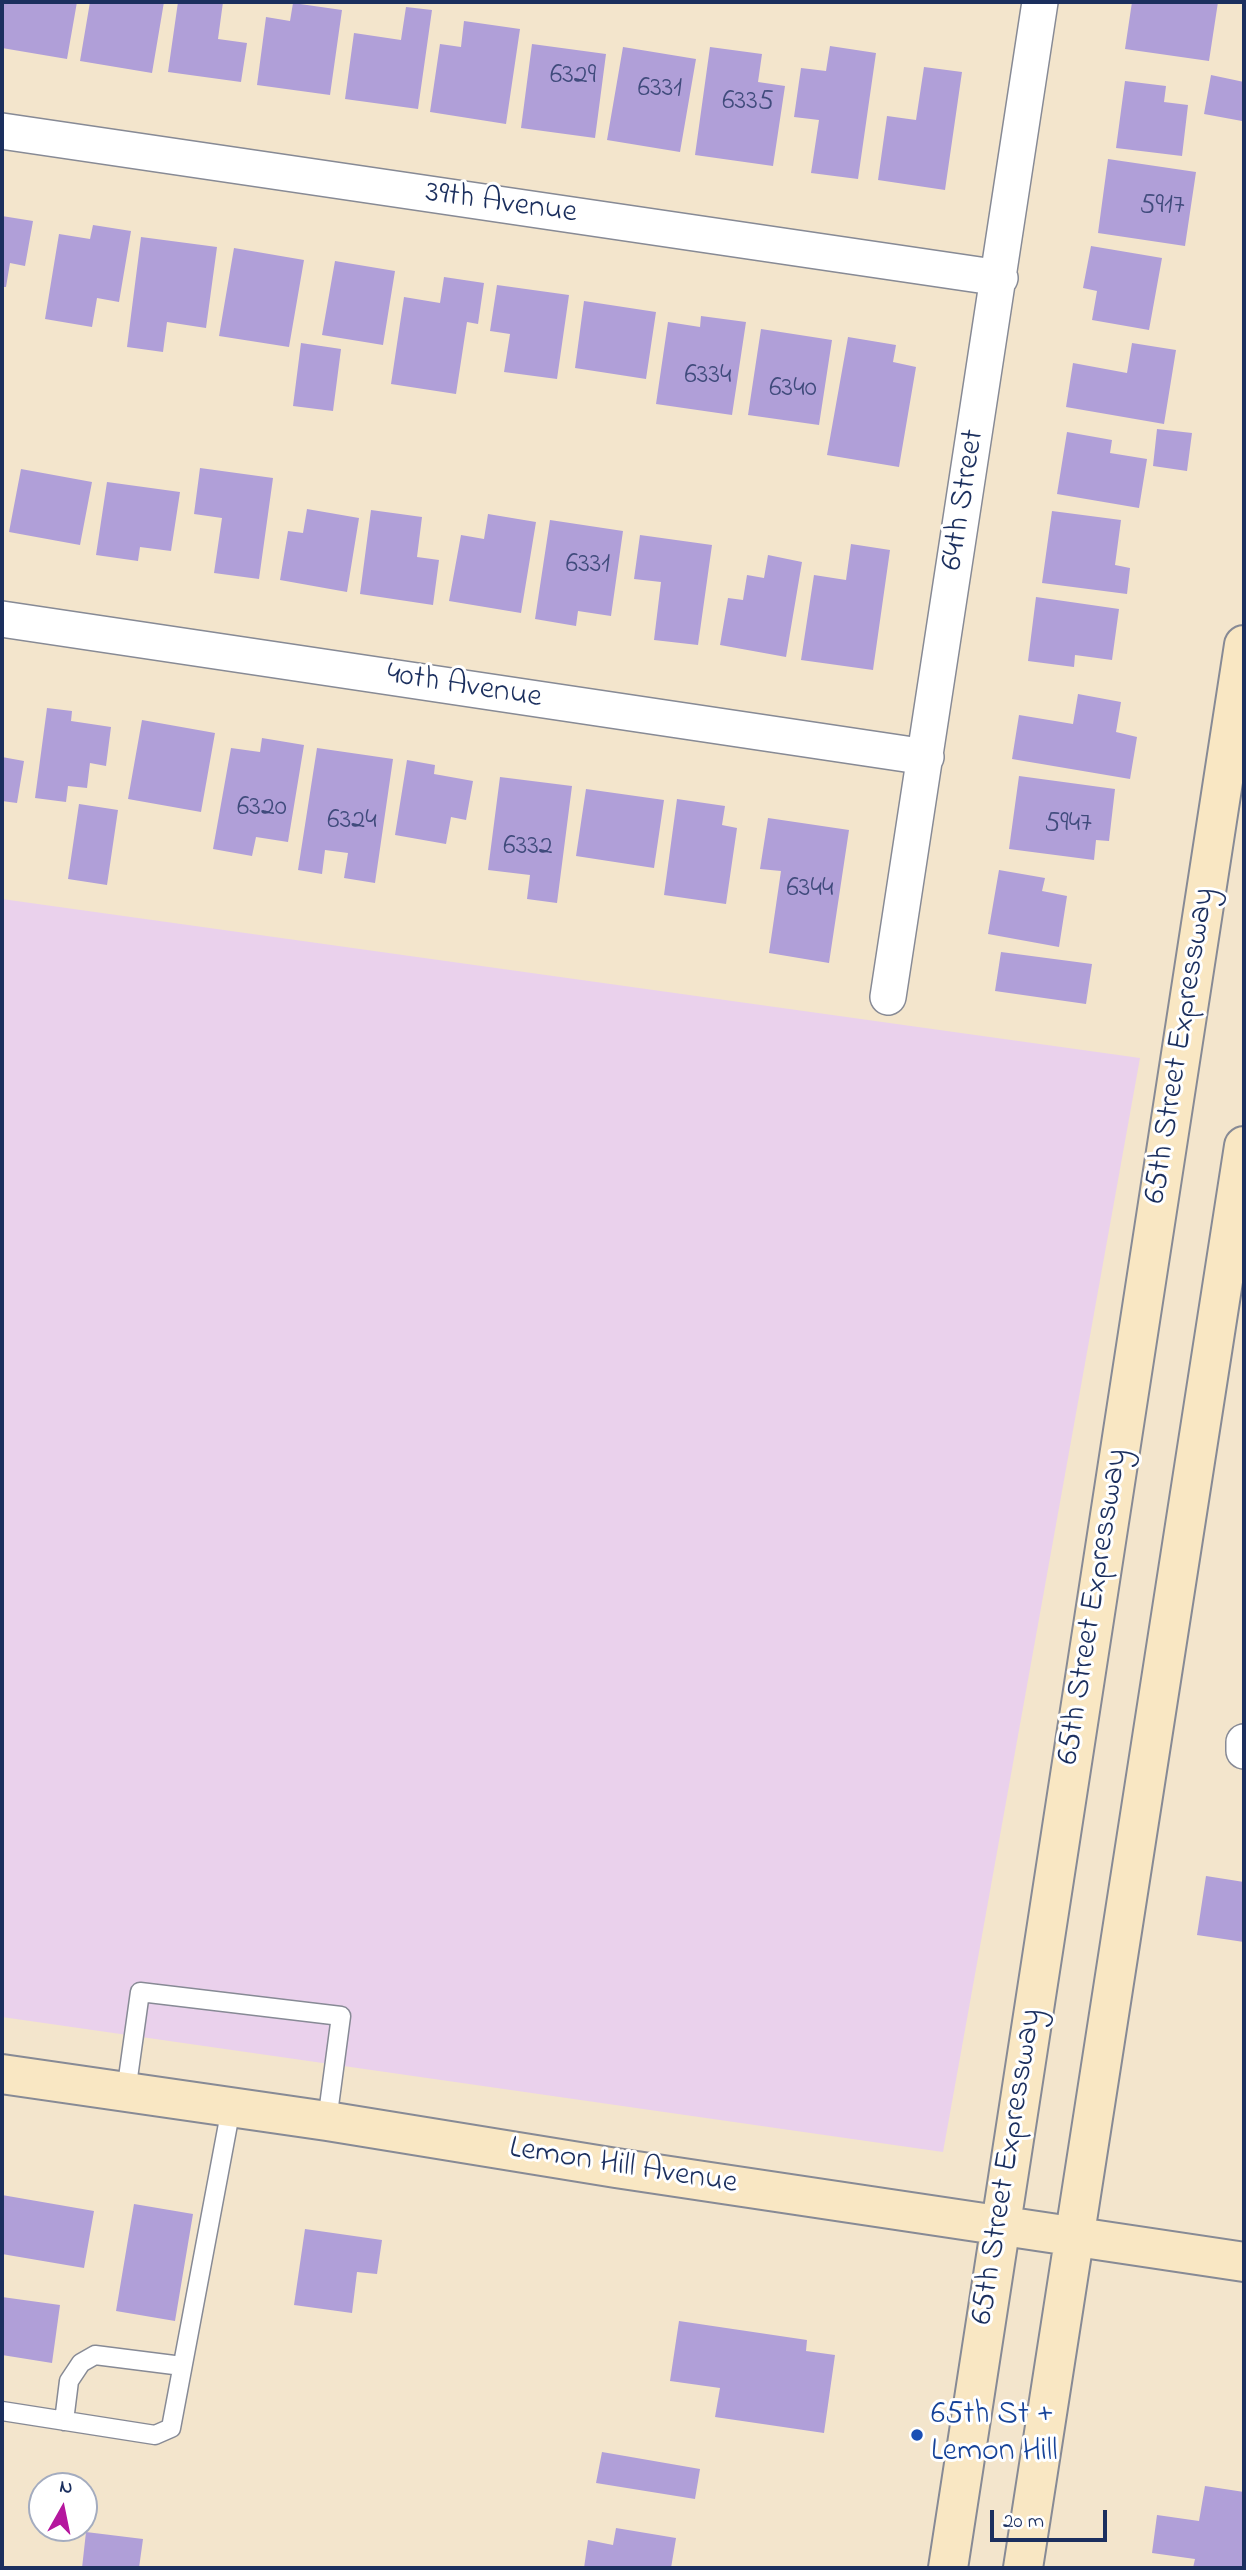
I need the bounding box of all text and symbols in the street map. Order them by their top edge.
house number: 6329 [550,60,596,94]
house number: 6331 [638,73,682,107]
house number: 6335 [722,86,774,120]
street label: 39th Avenue [423,175,579,235]
house number: 5917 [1140,190,1184,224]
house number: 6334 [685,360,731,394]
house number: 6340 [769,373,817,407]
street label: 64th Street [935,427,995,573]
house number: 6331 [566,549,610,583]
street label: 40th Avenue [384,657,544,719]
house number: 6320 [237,792,287,826]
house number: 6324 [327,805,377,839]
house number: 5947 [1044,808,1092,842]
house number: 6332 [503,831,553,865]
house number: 6344 [787,873,833,907]
street label: 65th Street Expressway [1138,885,1226,1207]
street label: 65th Street Expressway [1051,1446,1139,1768]
street label: 65th Street Expressway [965,2006,1053,2328]
street label: Lemon Hill Avenue [506,2131,740,2205]
place label: 65th St + Lemon Hill [931,2398,1058,2473]
marker: 65th St + Lemon Hill [909,2427,925,2443]
north arrow [28,2472,98,2542]
text: N [58,2473,74,2502]
scale bar [994,2496,1111,2540]
text: 20 m [1003,2507,1044,2537]

